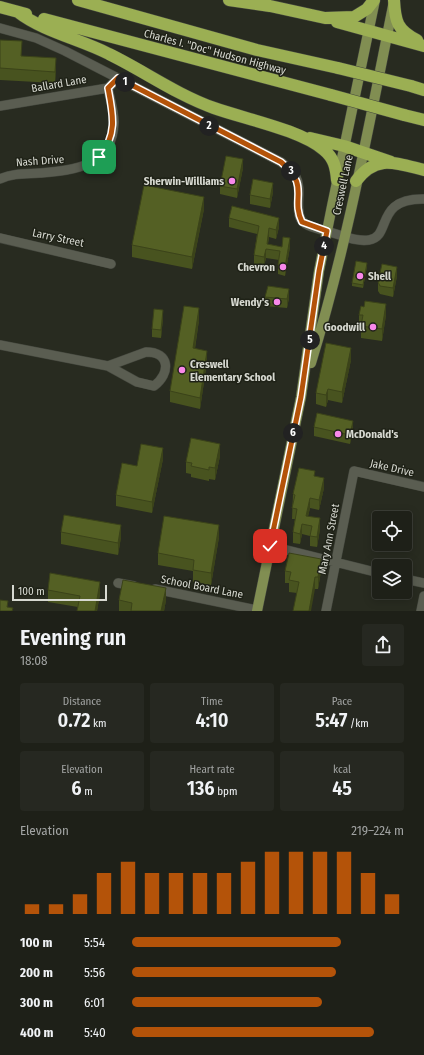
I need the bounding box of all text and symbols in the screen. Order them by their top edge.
street label: Charles I. "Doc" Hudson Highway [143,27,287,77]
pin: 1 [115,72,135,92]
street label: Ballard Lane [30,73,88,95]
text: 1 [123,75,127,88]
pin: 2 [199,116,219,136]
text: 2 [206,119,212,132]
pin [82,140,116,174]
icon: arrive [88,146,110,168]
street label: Nash Drive [15,153,65,169]
street label: Creswell Lane [330,154,356,216]
pin: 3 [281,161,301,181]
text: 3 [288,164,294,177]
place label: Sherwin-Williams [144,175,224,188]
marker: Sherwin-Williams [227,176,237,186]
street label: Larry Street [31,226,85,250]
pin: 4 [314,236,334,256]
text: 4 [321,239,327,252]
place label: Chevron [238,261,275,274]
marker: Chevron [278,262,288,272]
place label: Shell [368,270,392,283]
marker: Shell [355,271,365,281]
place label: Wendy's [231,296,269,309]
marker: Wendy's [272,297,282,307]
place label: Goodwill [324,321,366,334]
marker: Goodwill [368,322,378,332]
pin: 5 [300,330,320,350]
text: 5 [307,333,313,346]
place label: Creswell Elementary School [190,358,276,384]
marker: Creswell Elementary School [177,365,187,375]
pin: 6 [283,423,303,443]
text: 6 [290,426,296,439]
place label: McDonald's [346,428,399,441]
marker: McDonald's [333,429,343,439]
street label: Jake Drive [369,457,415,479]
street label: Mary Ann Street [316,502,342,575]
map controls [372,511,412,599]
button: locate [372,511,412,551]
pin [253,529,287,563]
icon: check [259,535,281,557]
button: layers [372,559,412,599]
street label: School Board Lane [160,573,244,601]
scale bar [12,583,107,602]
text: 100 m [18,585,45,598]
text: Evening run [20,624,126,651]
button: share [362,624,404,666]
text: 18:08 [20,653,48,668]
text: Distance [63,695,101,708]
text: Time [201,695,223,708]
text: Pace [332,695,352,708]
text: 0.72 [58,708,90,732]
text: 4:10 [195,708,229,732]
text: 5:47 [315,708,347,732]
text: km [90,717,107,730]
text: /km [347,717,369,730]
text: Elevation [61,763,103,776]
text: Heart rate [189,763,235,776]
text: kcal [333,763,351,776]
text: 6 [71,776,82,800]
text: 136 [187,776,215,800]
text: 45 [332,776,352,800]
text: m [82,785,93,798]
text: bpm [215,785,237,798]
text: Elevation [20,823,69,838]
text: 219–224 m [351,823,404,838]
text: 100 m [20,935,52,950]
text: 5:54 [84,935,105,950]
text: 200 m [20,965,53,980]
text: 5:56 [84,965,105,980]
text: 300 m [20,995,53,1010]
text: 6:01 [84,995,105,1010]
text: 400 m [20,1025,54,1040]
text: 5:40 [84,1025,106,1040]

